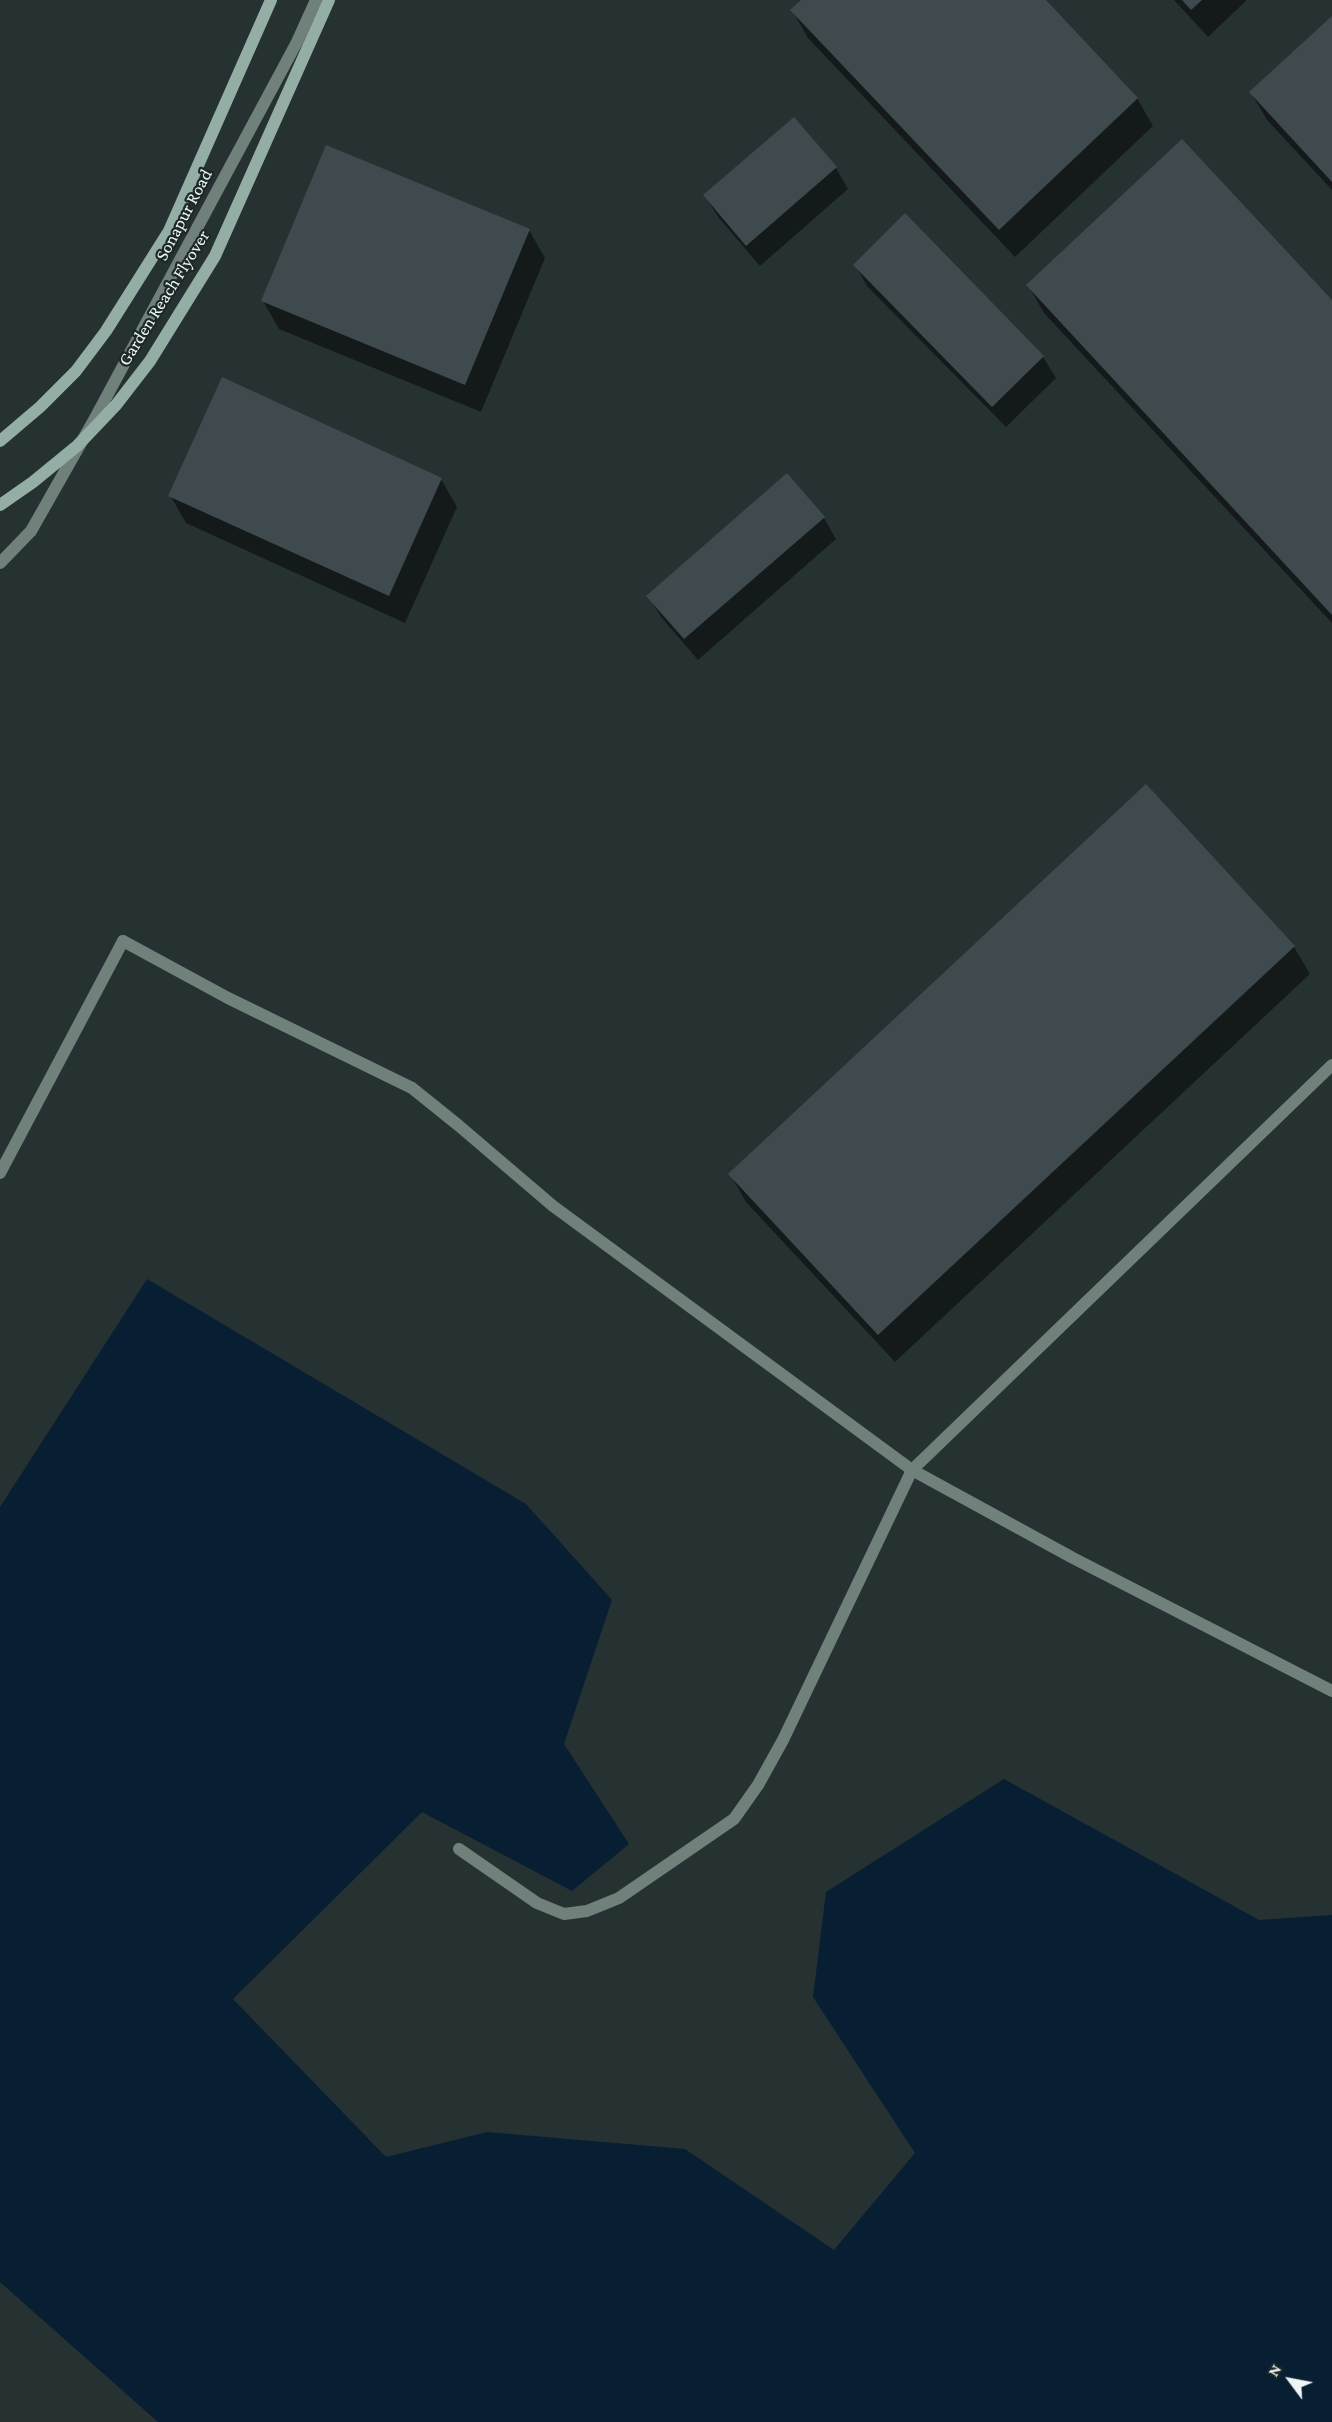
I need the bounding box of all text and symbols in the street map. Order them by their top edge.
street label: Sonapur Road [151,166,217,264]
street label: Garden Reach Flyover [114,226,214,370]
north arrow [1260,2350,1320,2410]
text: N [1264,2361,1284,2379]

